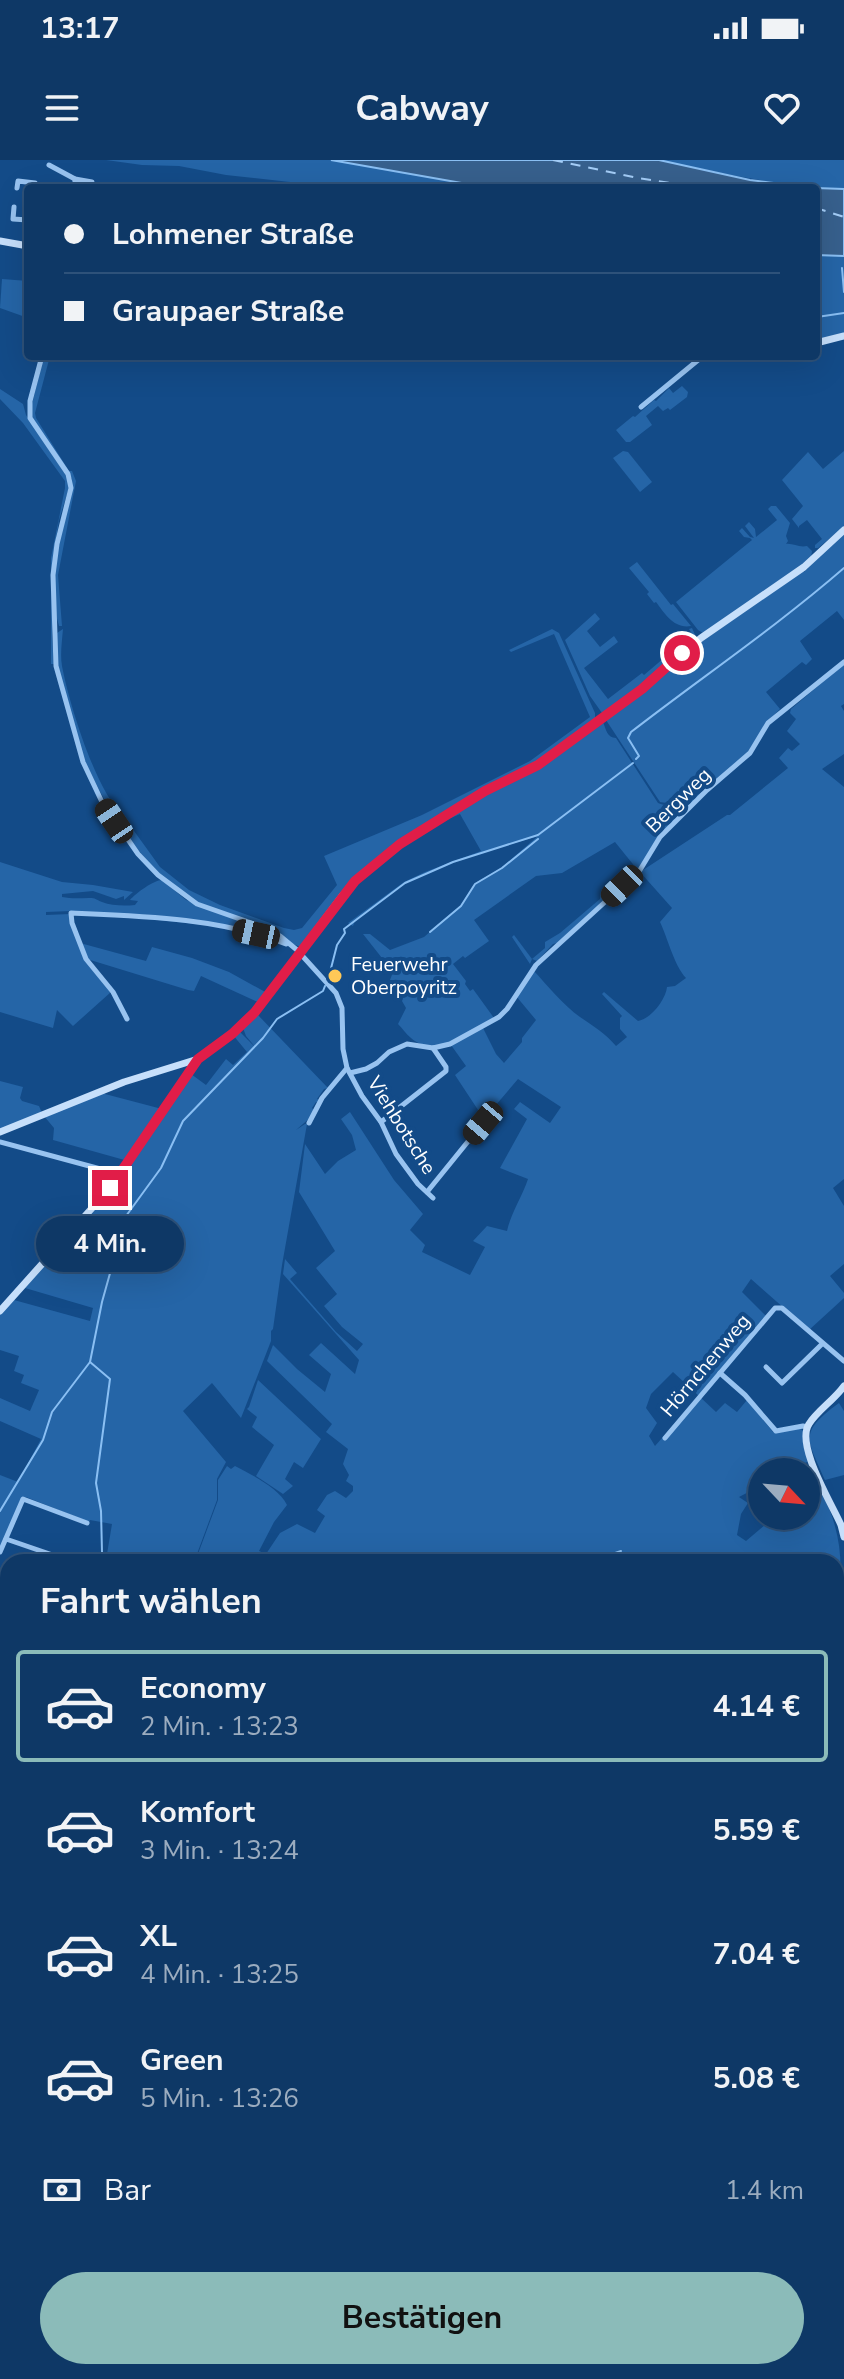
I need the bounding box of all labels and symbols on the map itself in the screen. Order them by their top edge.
route start [664,635,700,671]
street label: Bergweg [640,762,717,839]
car [91,794,137,848]
car [596,861,648,911]
car [230,917,282,951]
place label: Feuerwehr Oberpoyritz [351,951,457,1001]
marker: Feuerwehr Oberpoyritz [326,967,344,985]
street label: Viehbotsche [360,1070,442,1179]
car [458,1097,508,1149]
route end [92,1170,128,1206]
callout: 4 Min. [36,1216,184,1272]
street label: Hörnchenweg [654,1308,756,1422]
north arrow [748,1458,820,1530]

